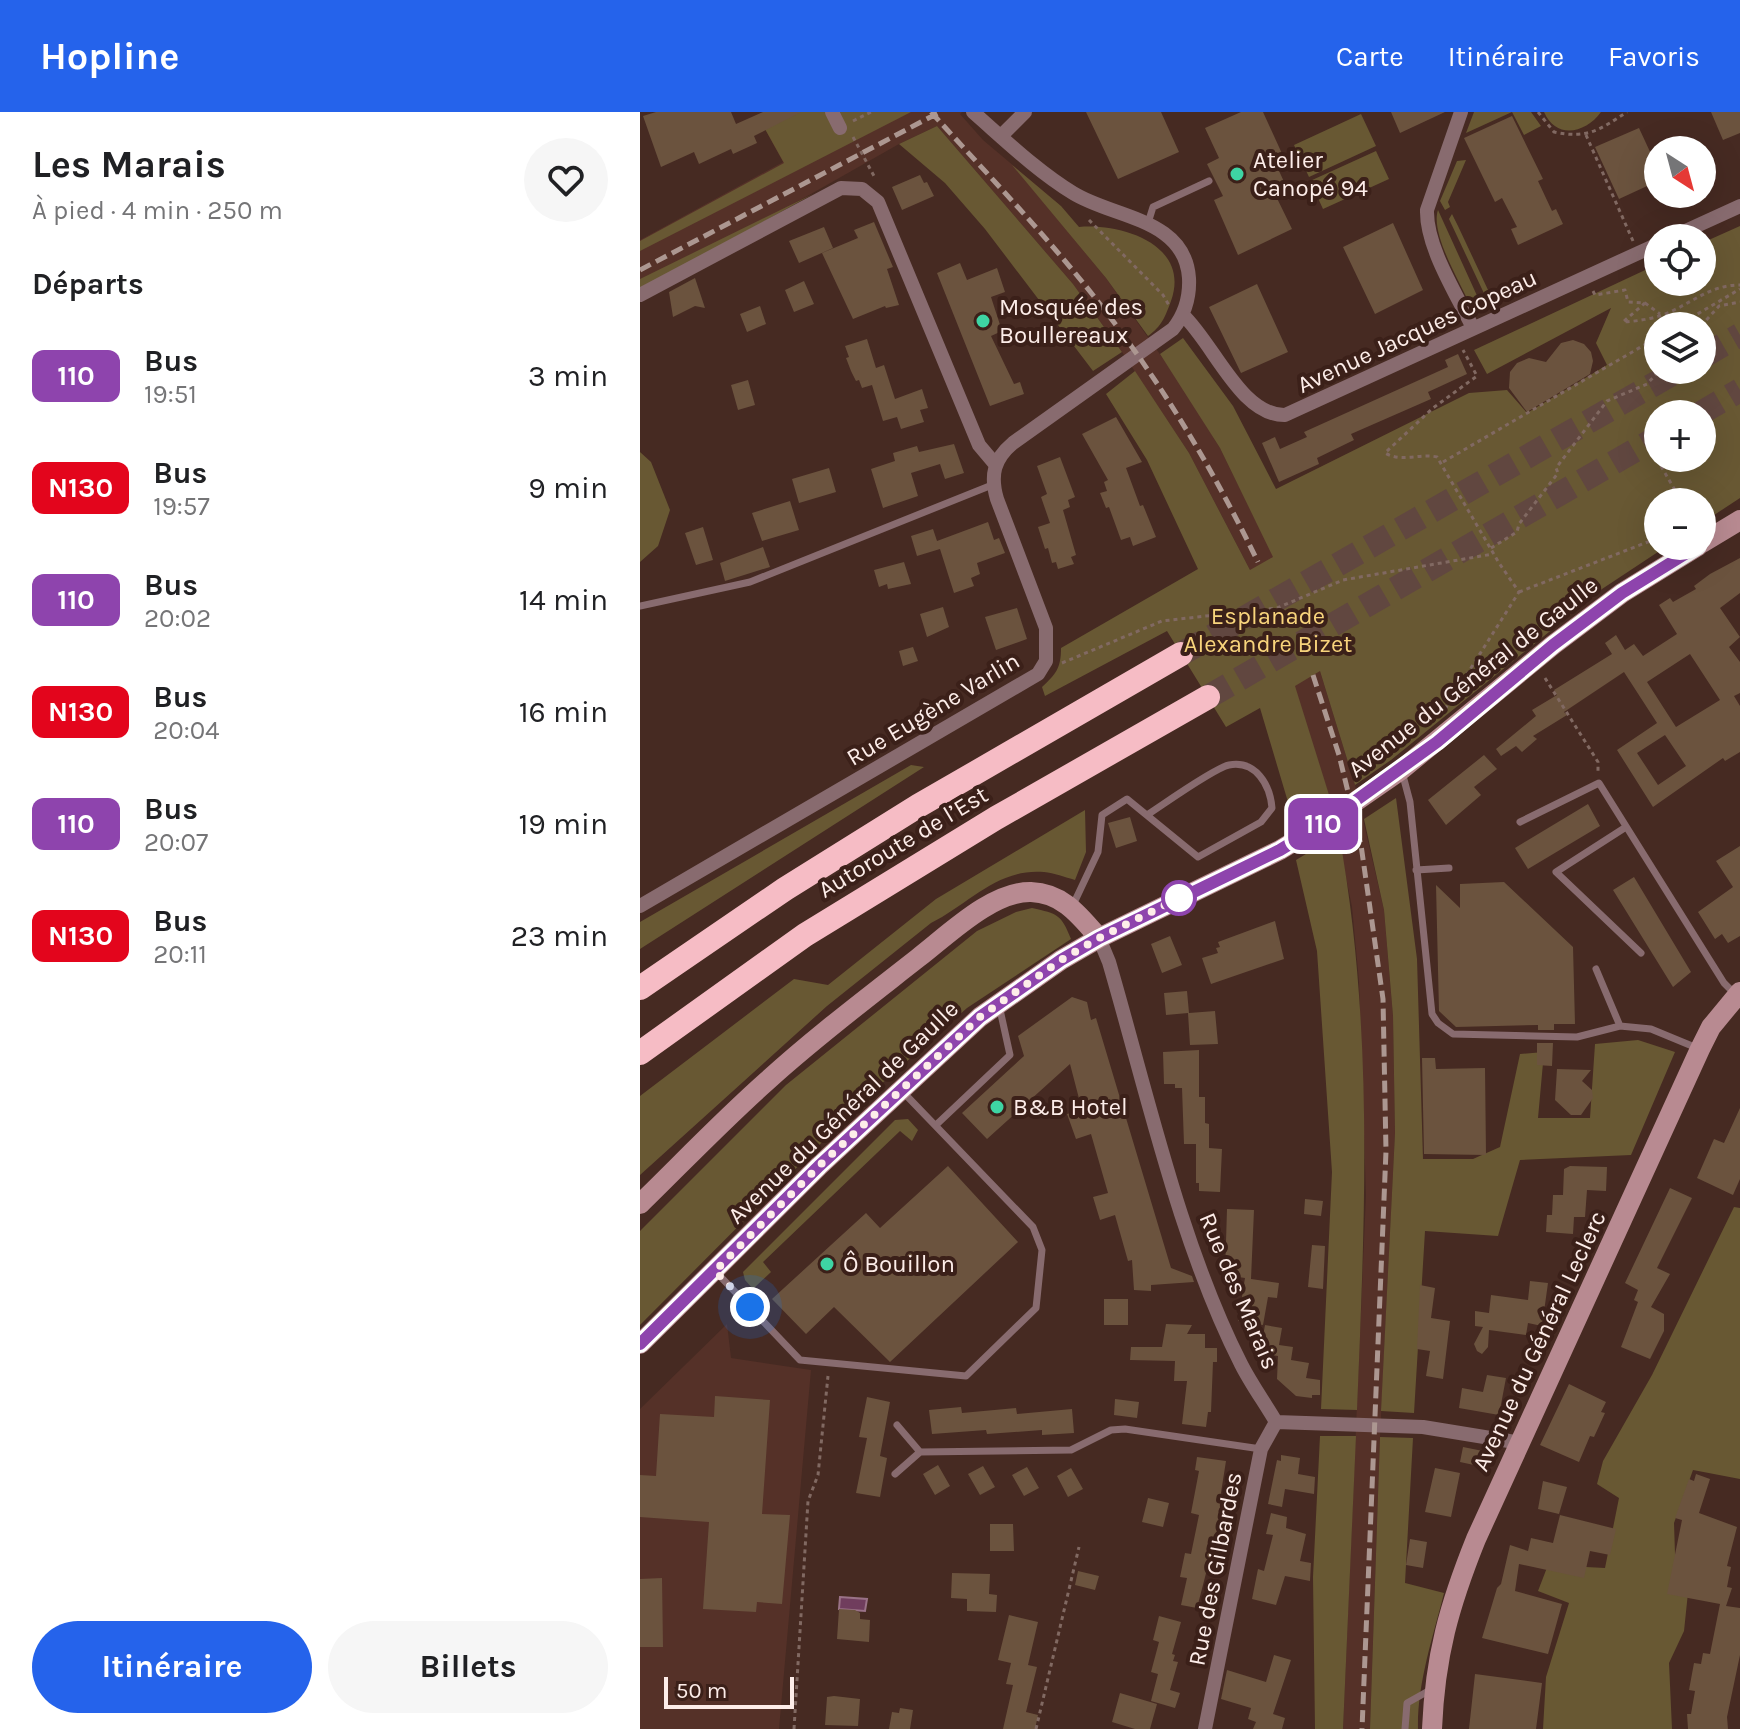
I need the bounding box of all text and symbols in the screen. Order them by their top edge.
text: Hopline [40,34,179,79]
text: Carte [1336,40,1404,73]
text: Itinéraire [1448,40,1564,73]
text: Favoris [1608,40,1700,73]
north arrow [1644,136,1716,208]
map controls [1644,136,1716,560]
button: heart [524,138,608,222]
text: Les Marais [32,142,226,187]
place label: Atelier Canopé 94 [1253,146,1368,202]
marker: Atelier Canopé 94 [1228,165,1246,183]
text: À pied · 4 min · 250 m [32,195,283,226]
button: locate [1644,224,1716,296]
street label: Avenue Jacques Copeau [1293,263,1541,399]
text: Départs [32,266,144,302]
place label: Mosquée des Boullereaux [999,293,1143,349]
marker: Mosquée des Boullereaux [974,312,992,330]
button: layers [1644,312,1716,384]
text: Bus [144,343,198,379]
text: 3 min [528,358,608,394]
text: 110 [57,359,95,392]
text: 19:51 [144,379,197,410]
button: + [1644,400,1716,472]
text: Bus [153,455,207,491]
text: 9 min [528,470,608,506]
text: N130 [48,471,113,504]
button: − [1644,488,1716,560]
text: 19:57 [153,491,210,522]
text: Bus [144,567,198,603]
street label: Avenue du Général de Gaulle [1343,571,1603,783]
text: 14 min [519,582,608,618]
text: 110 [57,583,95,616]
park label: Esplanade Alexandre Bizet [1184,602,1352,658]
text: 20:02 [144,603,211,634]
street label: Rue Eugène Varlin [842,646,1024,772]
text: Bus [153,679,207,715]
text: 16 min [519,694,608,730]
text: N130 [48,695,113,728]
text: 20:04 [153,715,220,746]
street label: Autoroute de l’Est [813,780,993,904]
text: Bus [144,791,198,827]
line badge: 110 [1277,798,1369,850]
text: 19 min [518,806,608,842]
text: 110 [57,807,95,840]
text: 110 [1304,807,1342,840]
text: 20:07 [144,827,208,858]
unlabelled marker [1162,881,1196,915]
text: Bus [153,903,207,939]
text: 23 min [511,918,608,954]
text: N130 [48,919,113,952]
text: 20:11 [153,939,207,970]
street label: Avenue du Général de Gaulle [722,995,964,1229]
place label: B&B Hotel [1013,1093,1128,1121]
marker: B&B Hotel [988,1098,1006,1116]
street label: Avenue du Général Leclerc [1466,1206,1612,1476]
street label: Rue des Marais [1193,1209,1285,1373]
place label: Ô Bouillon [843,1249,955,1278]
marker: Ô Bouillon [818,1255,836,1273]
your location [730,1287,770,1327]
street label: Rue des Gilbardes [1182,1470,1248,1668]
button: Itinéraire [32,1621,312,1713]
button: Billets [328,1621,608,1713]
scale bar [664,1673,794,1709]
text: 50 m [676,1678,727,1704]

